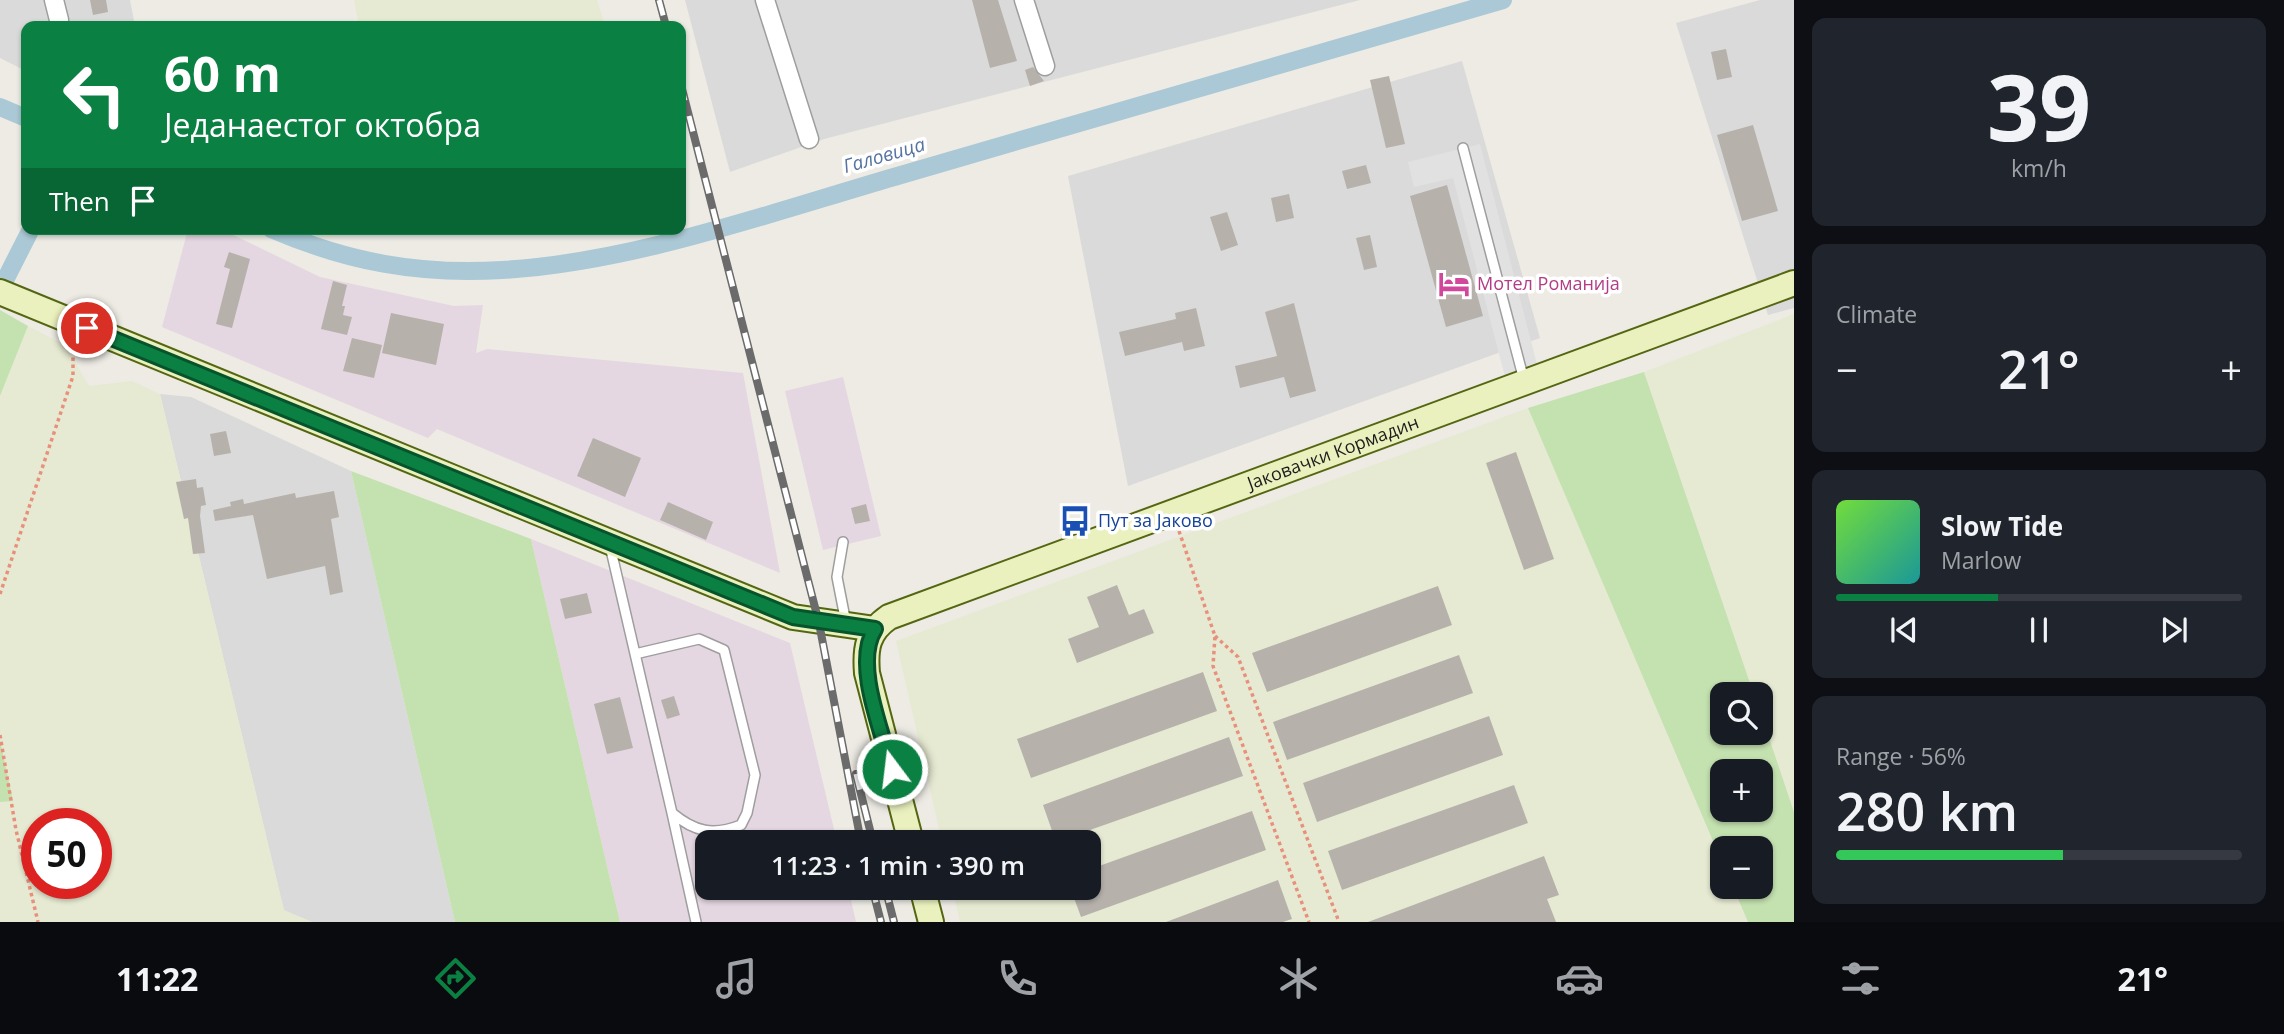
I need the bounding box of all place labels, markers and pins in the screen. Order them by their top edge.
hotel icon: Мотел Романија [1437,267,1471,301]
place label: Мотел Романија [1477,271,1620,295]
pin [57,298,117,358]
bus stop icon: Пут за Јаково [1058,504,1092,538]
place label: Пут за Јаково [1098,508,1213,532]

